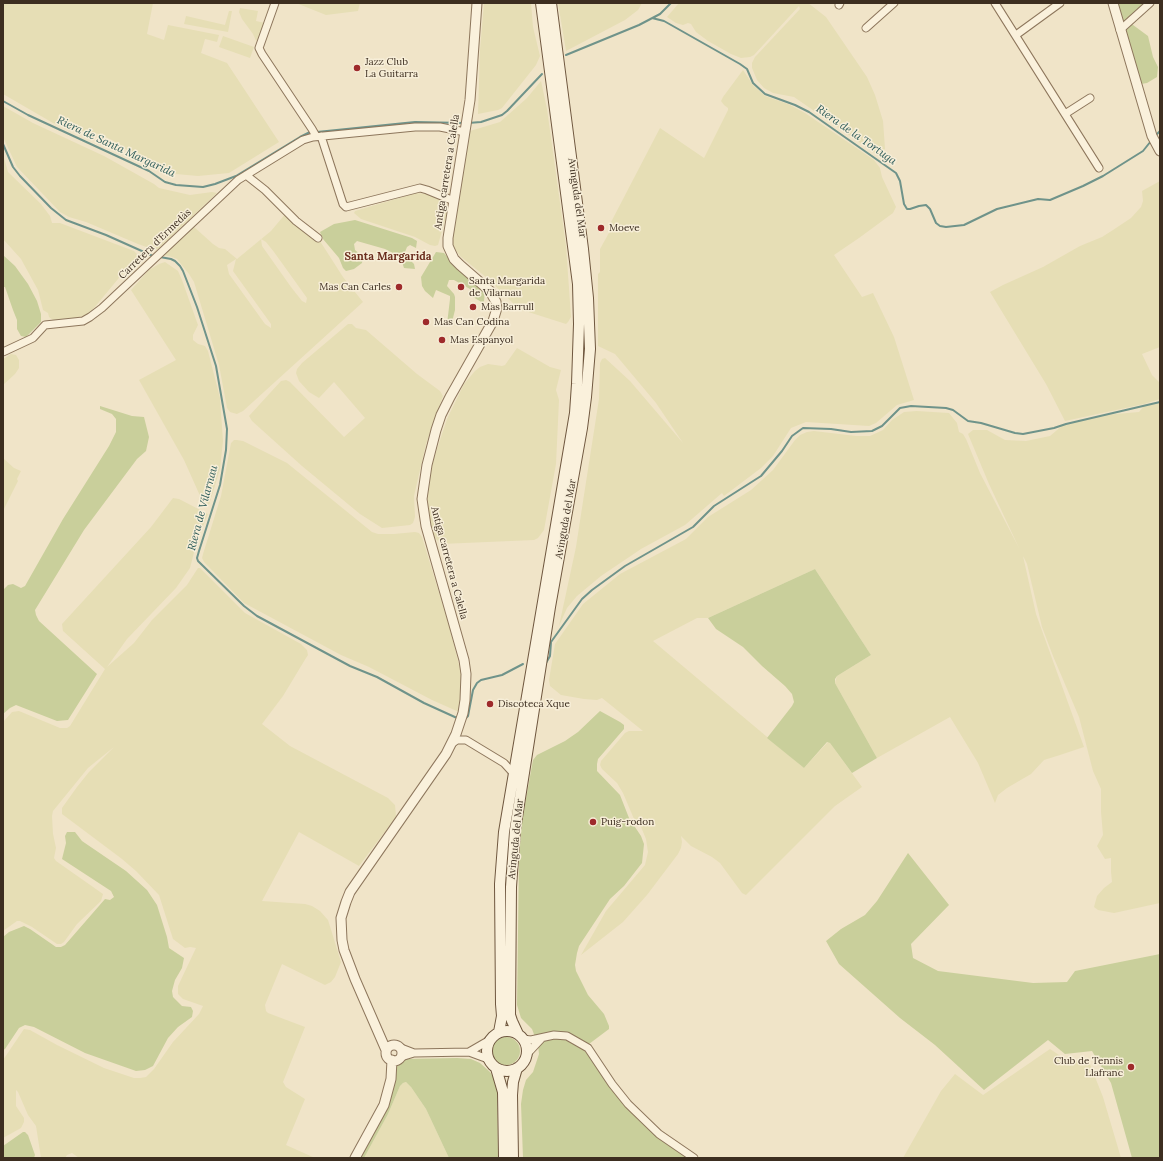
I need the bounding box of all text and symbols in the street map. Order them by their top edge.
place label: Jazz Club La Guitarra [365,56,418,80]
marker: Jazz Club La Guitarra [352,63,362,73]
water label: Riera de la Tortuga [813,102,899,168]
street label: Antiga carretera a Calella [432,113,462,231]
water label: Riera de Santa Margarida [55,114,177,180]
street label: Avinguda del Mar [565,157,589,239]
street label: Carretera d'Ermedàs [116,206,194,282]
place label: Moeve [609,222,640,234]
marker: Moeve [596,223,606,233]
district label: Santa Margarida [344,250,432,264]
place label: Santa Margarida de Vilarnau [469,275,545,298]
place label: Mas Can Carles [319,281,391,293]
marker: Mas Can Carles [394,282,404,292]
marker: Santa Margarida de Vilarnau [456,282,466,292]
place label: Mas Barrull [481,301,534,313]
marker: Mas Barrull [468,302,478,312]
place label: Mas Can Codina [434,316,509,328]
marker: Mas Can Codina [421,317,431,327]
place label: Mas Espanyol [450,334,513,346]
marker: Mas Espanyol [437,335,447,345]
water label: Riera de Vilarnau [185,464,221,552]
street label: Avinguda del Mar [553,478,579,560]
street label: Antiga carretera a Calella [428,505,470,621]
place label: Discoteca Xque [498,698,570,710]
marker: Discoteca Xque [485,699,495,709]
street label: Avinguda del Mar [506,798,526,880]
place label: Puig-rodon [601,816,654,828]
marker: Puig-rodon [588,817,598,827]
place label: Club de Tennis Llafranc [1054,1055,1123,1078]
marker: Club de Tennis Llafranc [1126,1062,1136,1072]

